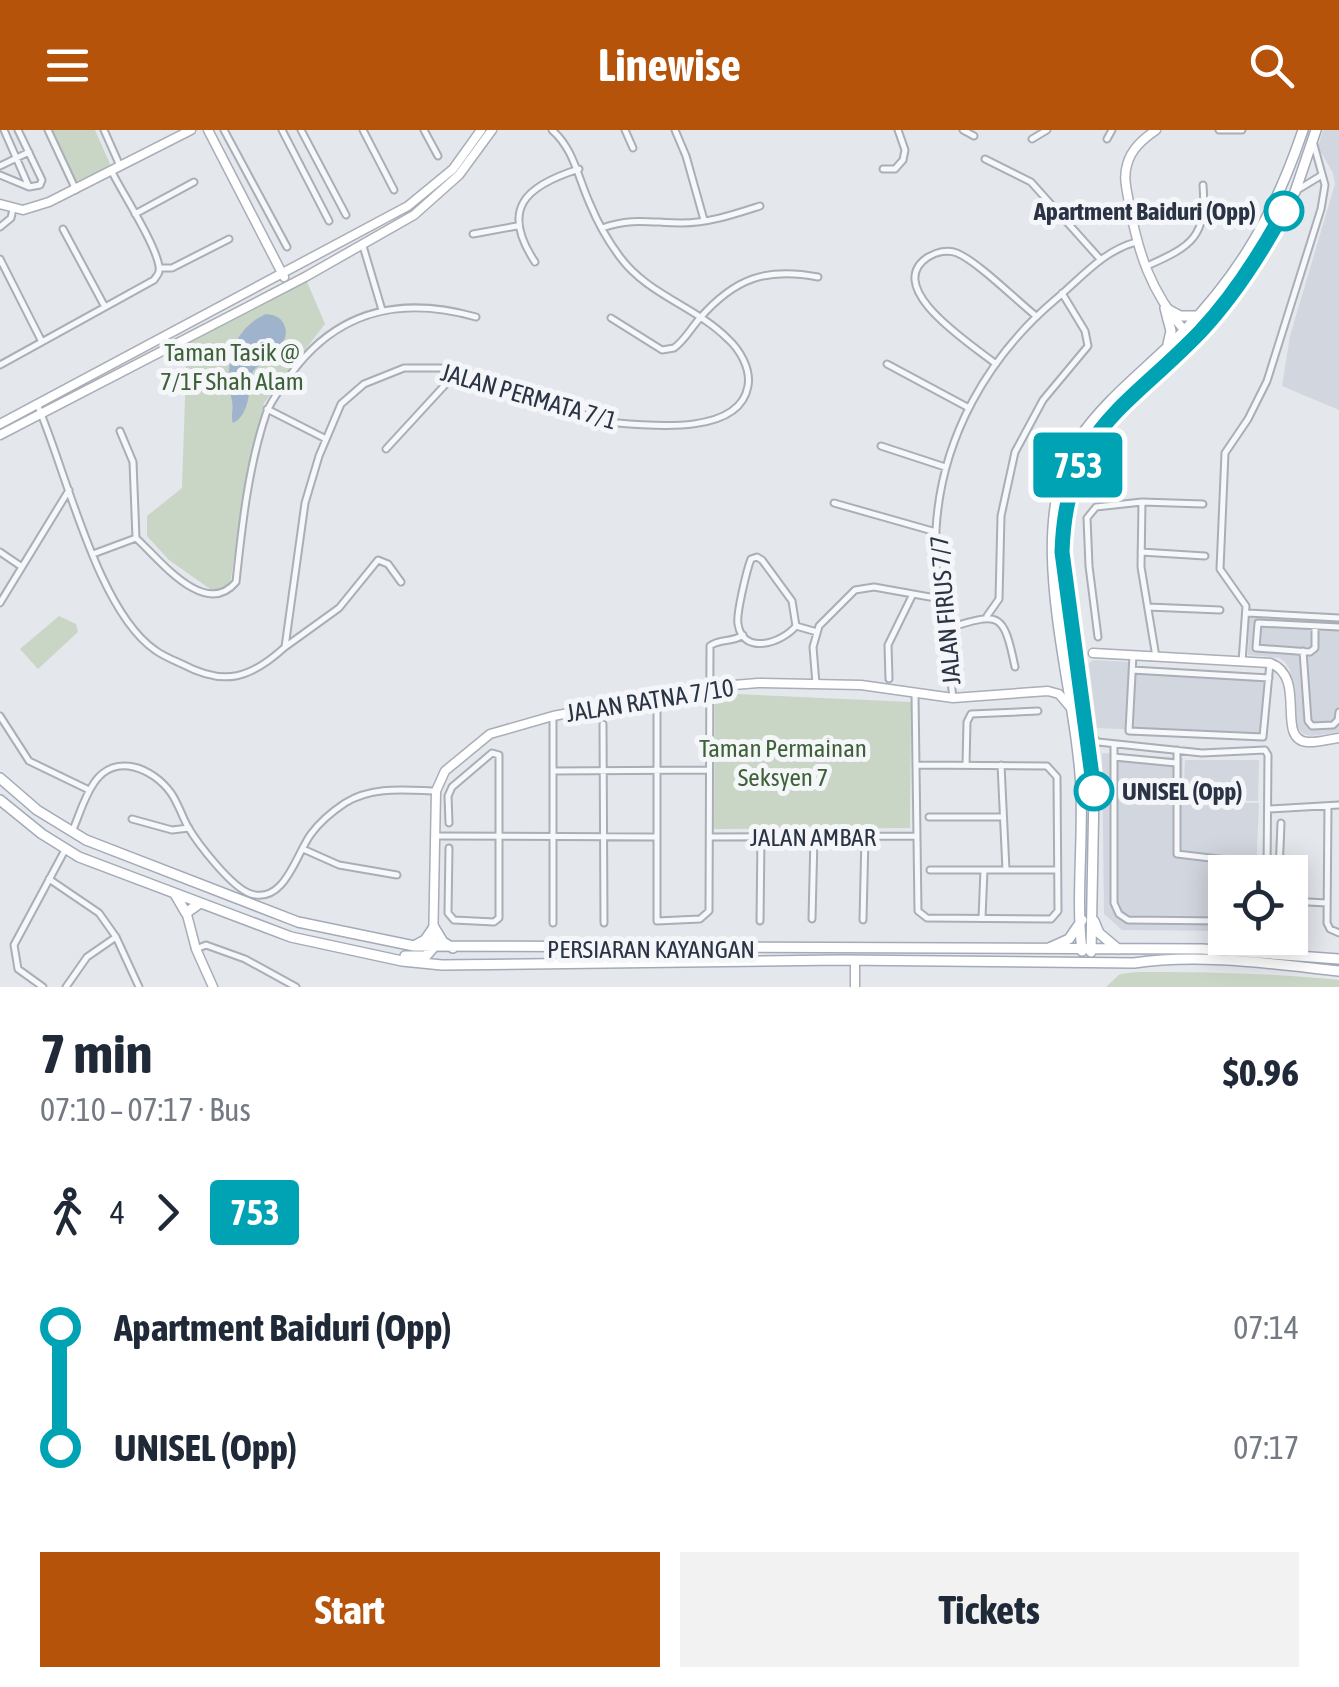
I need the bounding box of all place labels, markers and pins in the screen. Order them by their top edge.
marker: Apartment Baiduri (Opp) [1265,192,1303,230]
place label: Apartment Baiduri (Opp) [1033,197,1256,225]
marker: UNISEL (Opp) [1075,772,1113,810]
place label: UNISEL (Opp) [1122,777,1242,805]

